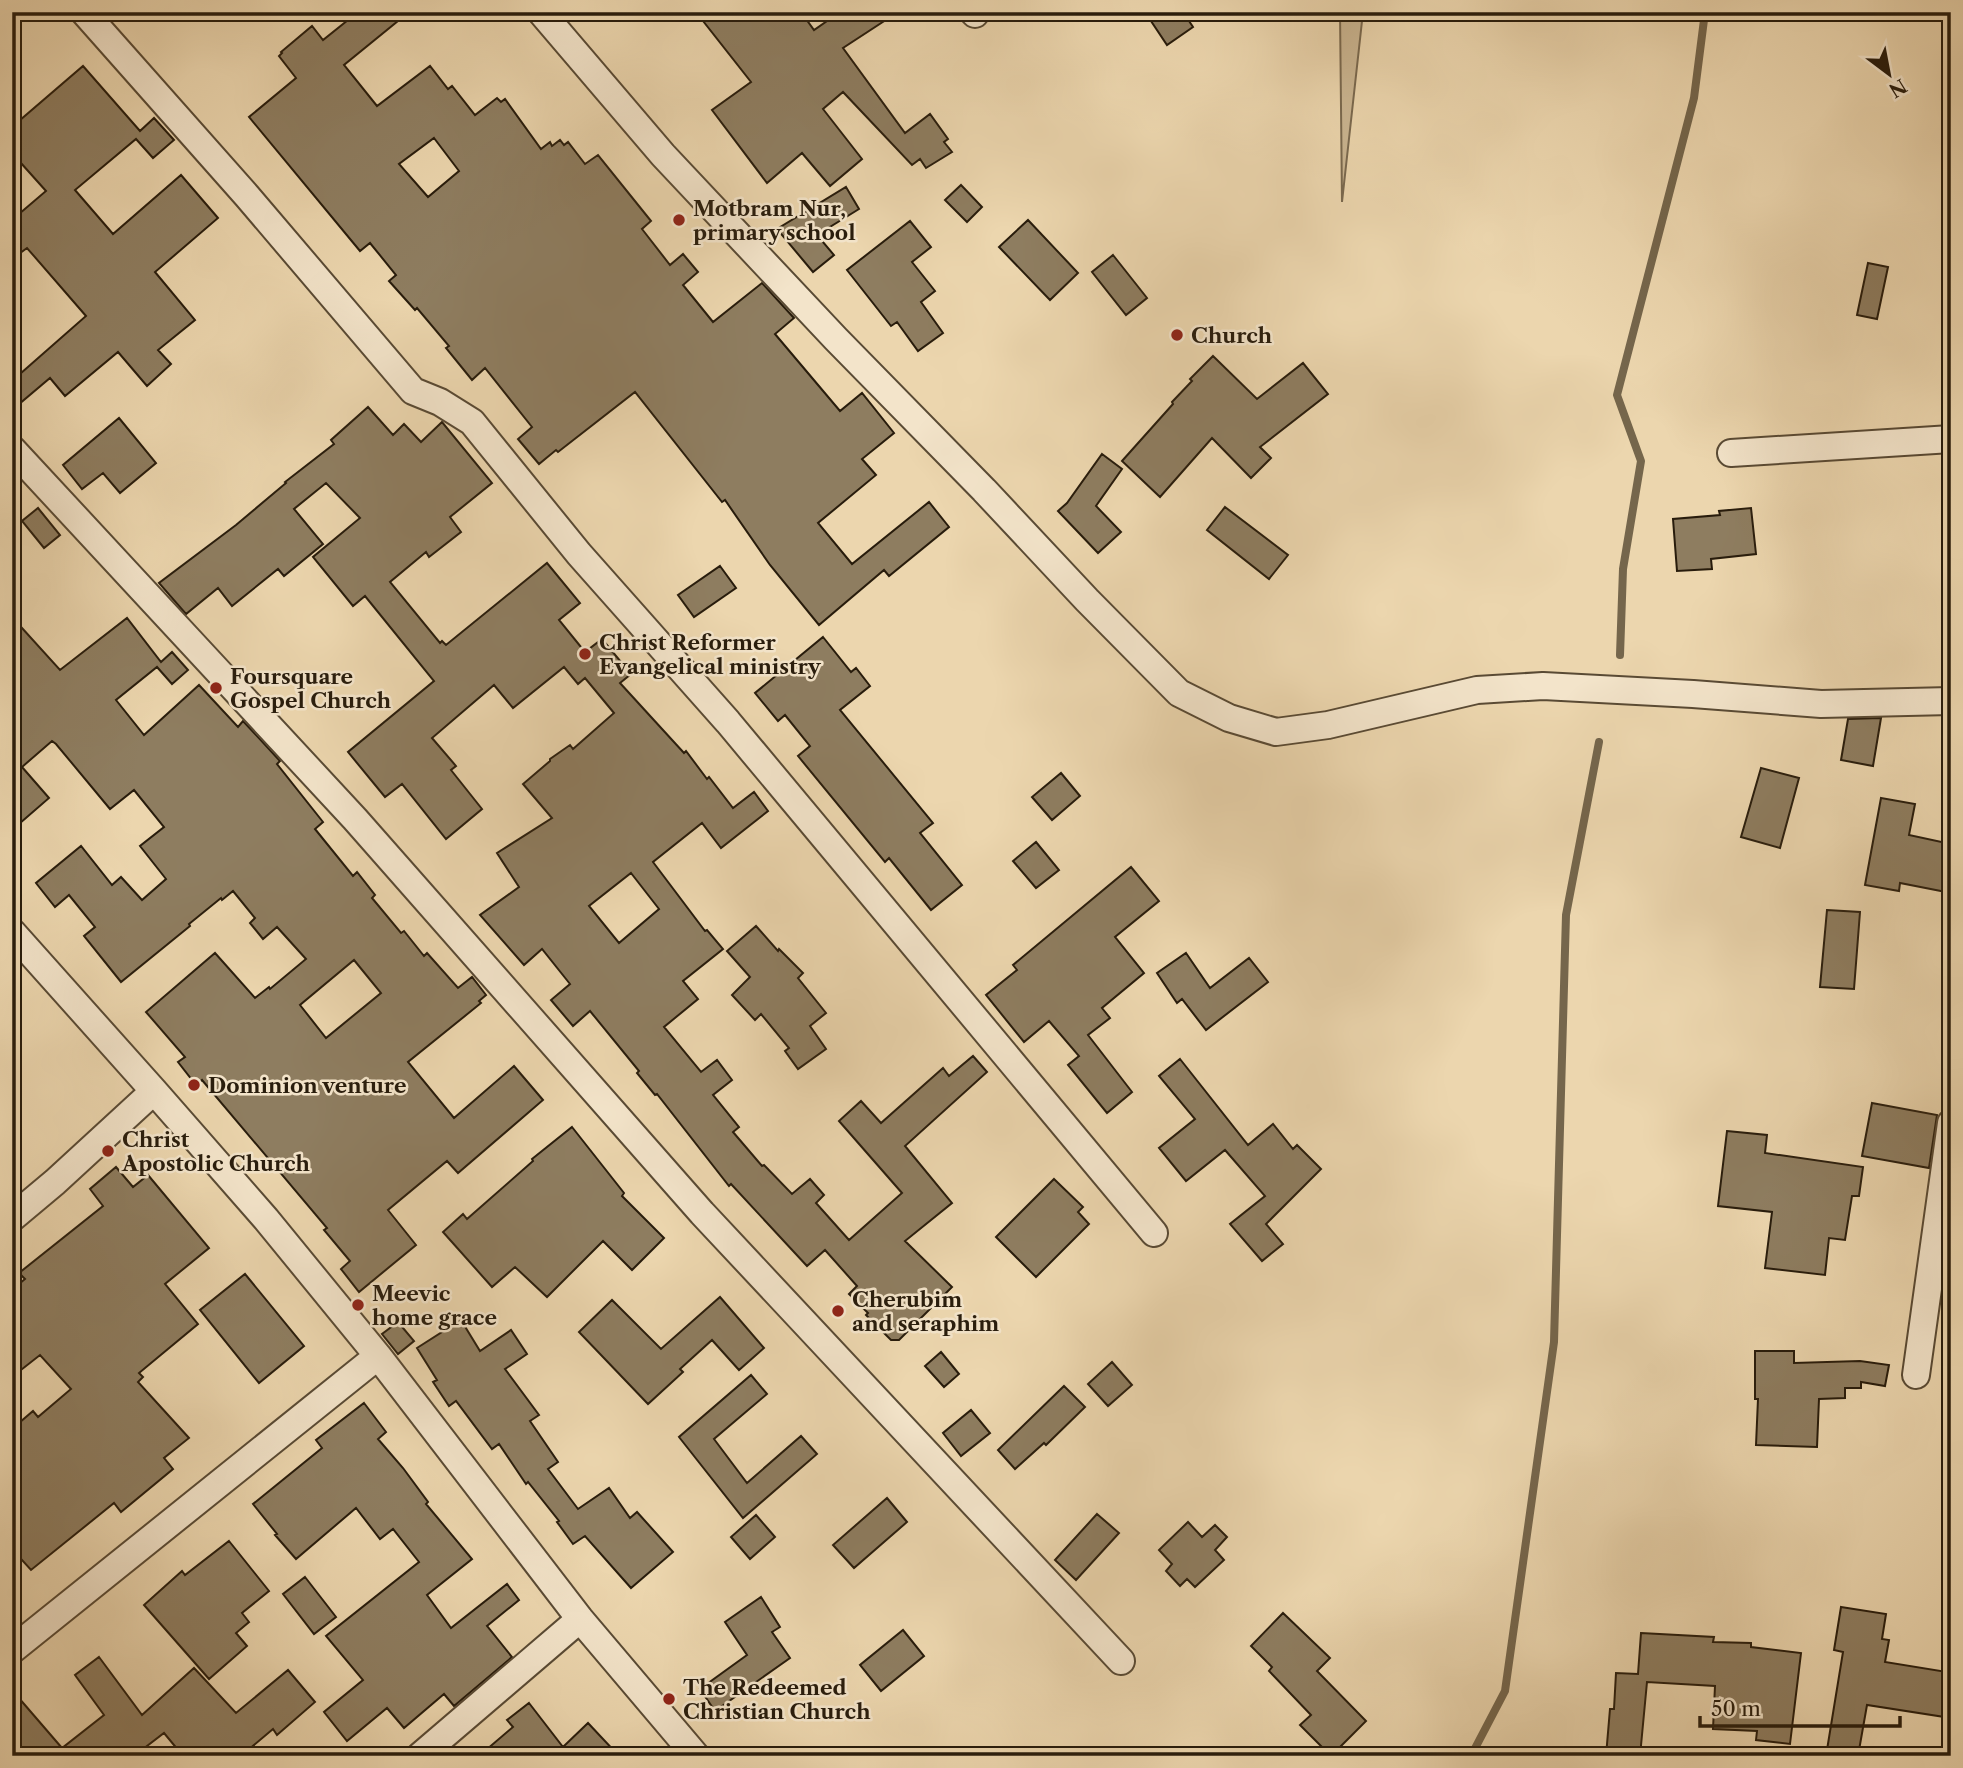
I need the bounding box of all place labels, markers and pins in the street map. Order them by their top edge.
place label: Motbram Nur, primary school [693,196,856,245]
marker: Motbram Nur, primary school [671,212,687,228]
place label: Church [1191,323,1273,348]
marker: Church [1169,327,1185,343]
place label: Christ Reformer Evangelical ministry [599,630,822,679]
marker: Christ Reformer Evangelical ministry [577,646,593,662]
place label: Foursquare Gospel Church [230,664,392,713]
marker: Foursquare Gospel Church [208,680,224,696]
place label: Dominion venture [208,1073,406,1098]
marker: Dominion venture [186,1077,202,1093]
place label: Christ Apostolic Church [121,1127,311,1176]
marker: Christ Apostolic Church [100,1143,116,1159]
place label: Meevic home grace [372,1281,497,1330]
place label: Cherubim and seraphim [852,1287,999,1336]
marker: Meevic home grace [350,1297,366,1313]
marker: Cherubim and seraphim [830,1303,846,1319]
place label: The Redeemed Christian Church [683,1675,871,1724]
marker: The Redeemed Christian Church [661,1691,677,1707]

